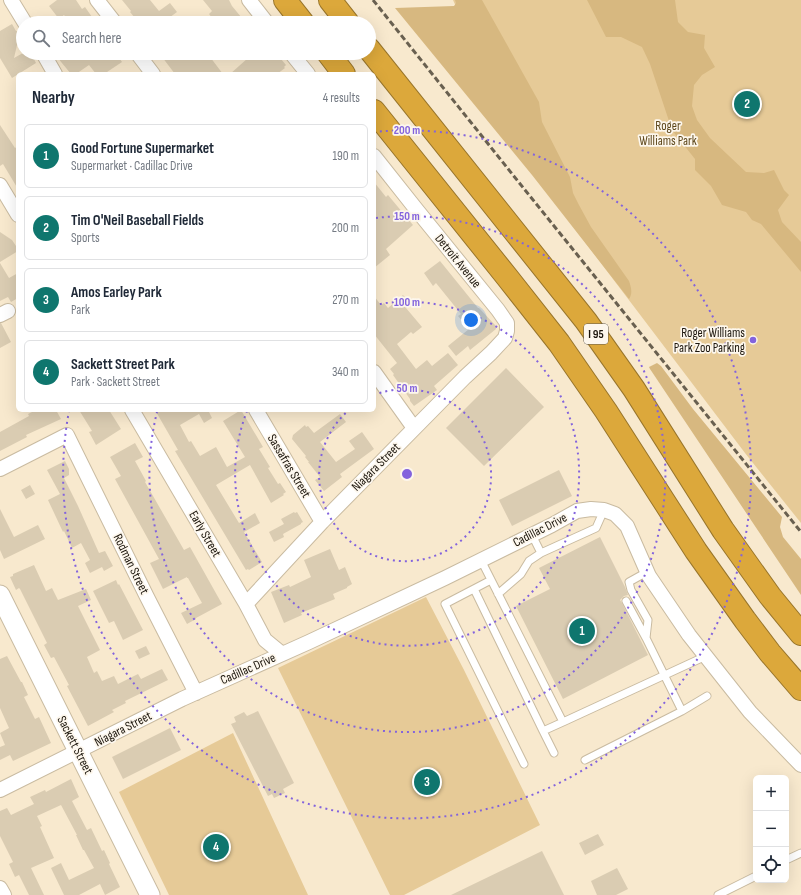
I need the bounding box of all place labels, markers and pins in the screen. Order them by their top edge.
pin: 2 [734,89,760,119]
place label: Roger Williams Park Zoo Parking [674,325,745,356]
marker: Roger Williams Park Zoo Parking [748,335,758,345]
centre of rings [400,467,414,481]
pin: 1 [569,616,595,646]
pin: 3 [414,767,440,797]
pin: 4 [203,832,229,862]

